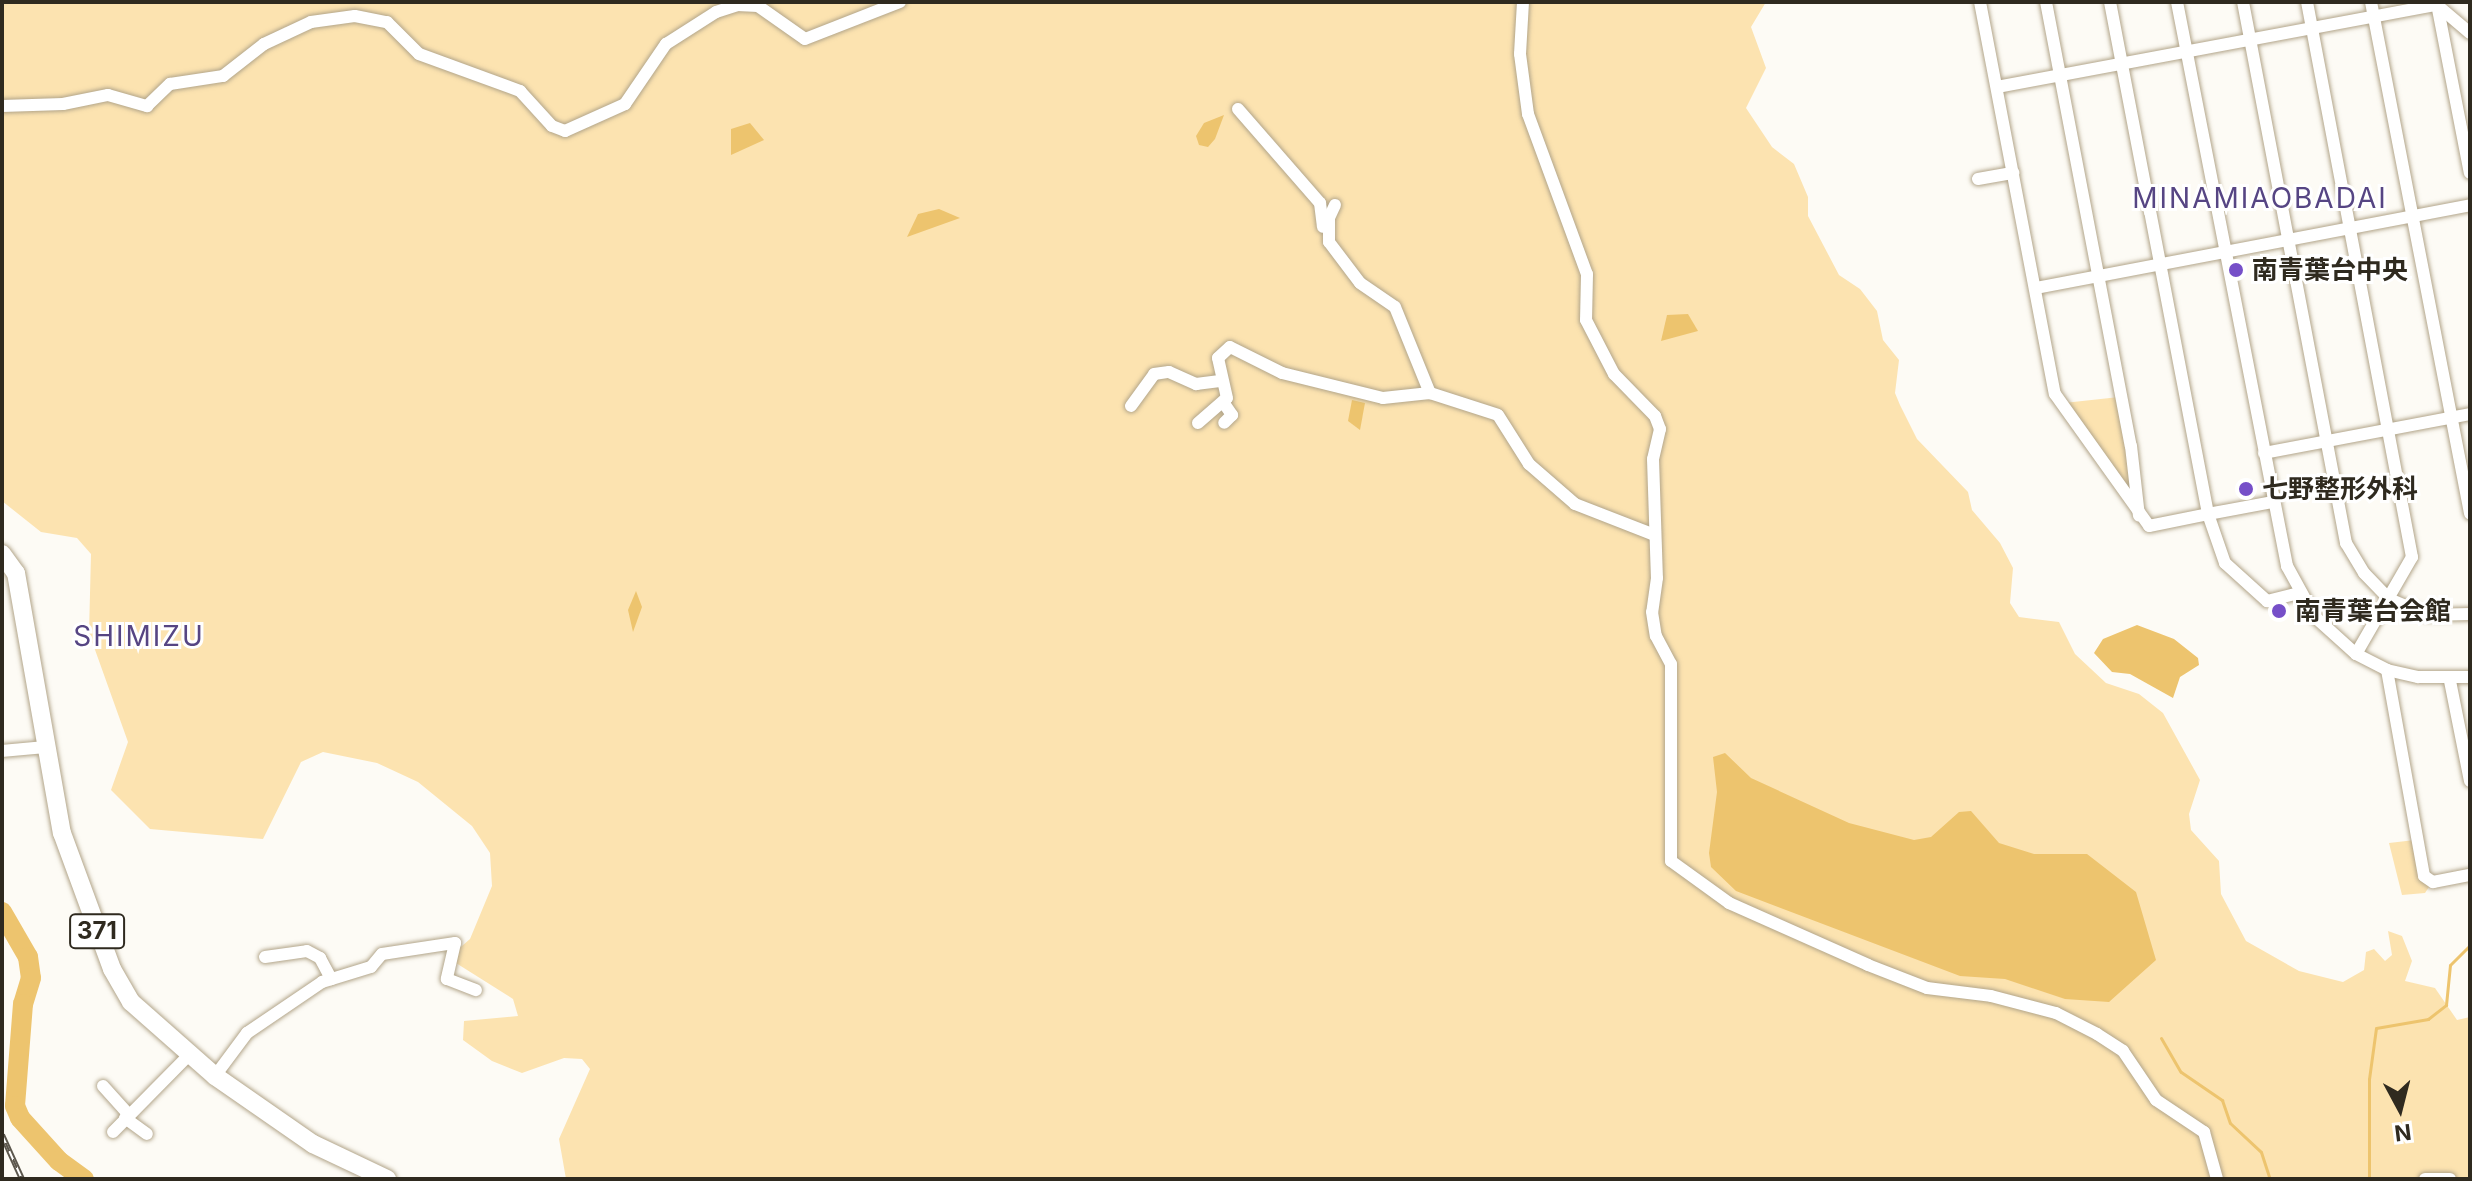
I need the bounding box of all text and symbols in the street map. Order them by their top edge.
district label: MINAMIAOBADAI [2132,181,2388,215]
place label: 南青葉台中央 [2252,254,2408,286]
marker: 南青葉台中央 [2227,261,2245,279]
place label: 七野整形外科 [2262,473,2418,505]
marker: 七野整形外科 [2237,480,2255,498]
place label: 南青葉台会館 [2295,595,2451,627]
marker: 南青葉台会館 [2270,602,2288,620]
district label: SHIMIZU [73,619,205,653]
road number: 371 [69,911,125,951]
north arrow [2360,1069,2440,1149]
text: N [2393,1119,2413,1147]

